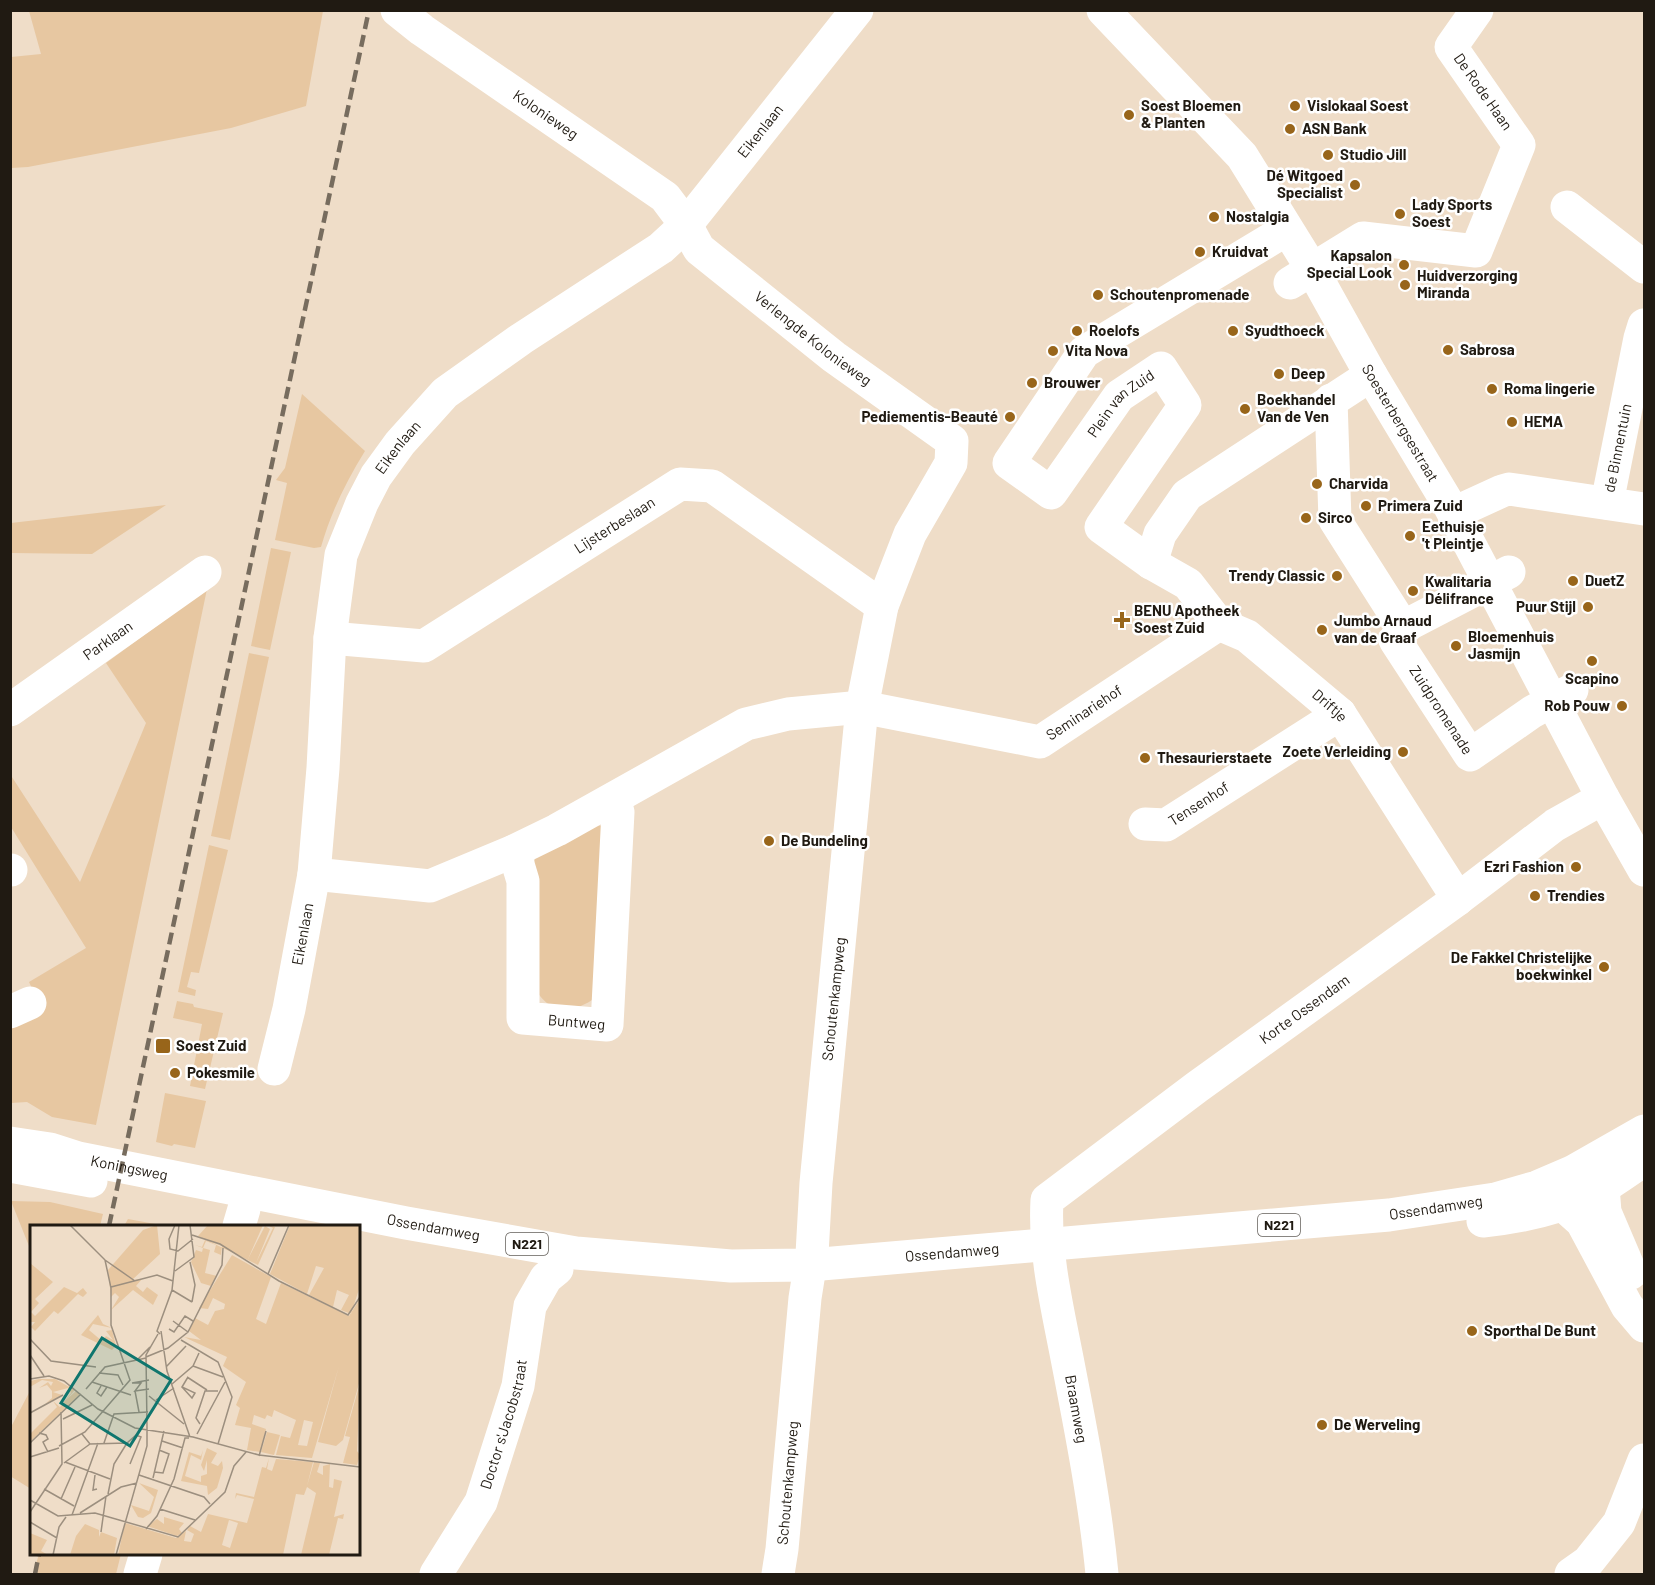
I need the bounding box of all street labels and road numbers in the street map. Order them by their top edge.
street label: De Rode Haan [1451,49,1517,133]
street label: Kolonieweg [510,85,582,143]
street label: Eikenlaan [733,100,786,161]
street label: Verlengde Kolonieweg [751,287,875,389]
street label: Soesterbergsestraat [1359,361,1443,485]
street label: Plein van Zuid [1083,365,1157,440]
street label: de Binnentuin [1599,402,1635,494]
street label: Eikenlaan [371,416,424,477]
street label: Lijsterbeslaan [570,492,658,557]
street label: Parklaan [79,616,136,663]
street label: Zuidpromenade [1406,662,1477,758]
street label: Seminariehof [1042,680,1125,744]
street label: Driftje [1309,685,1352,725]
street label: Tensenhof [1165,777,1232,829]
street label: Eikenlaan [287,901,316,967]
street label: Schoutenkampweg [818,936,848,1062]
street label: Korte Ossendam [1255,970,1353,1047]
street label: Buntweg [547,1010,606,1033]
street label: Koningsweg [89,1151,170,1184]
street label: Ossendamweg [1388,1191,1484,1223]
street label: Ossendamweg [385,1209,482,1244]
road number: N221 [1258,1214,1300,1236]
road number: N221 [506,1233,548,1255]
street label: Ossendamweg [904,1239,1000,1265]
street label: Doctor s'Jacobstraat [476,1358,530,1491]
street label: Braamweg [1062,1373,1092,1444]
street label: Schoutenkampweg [773,1420,801,1546]

